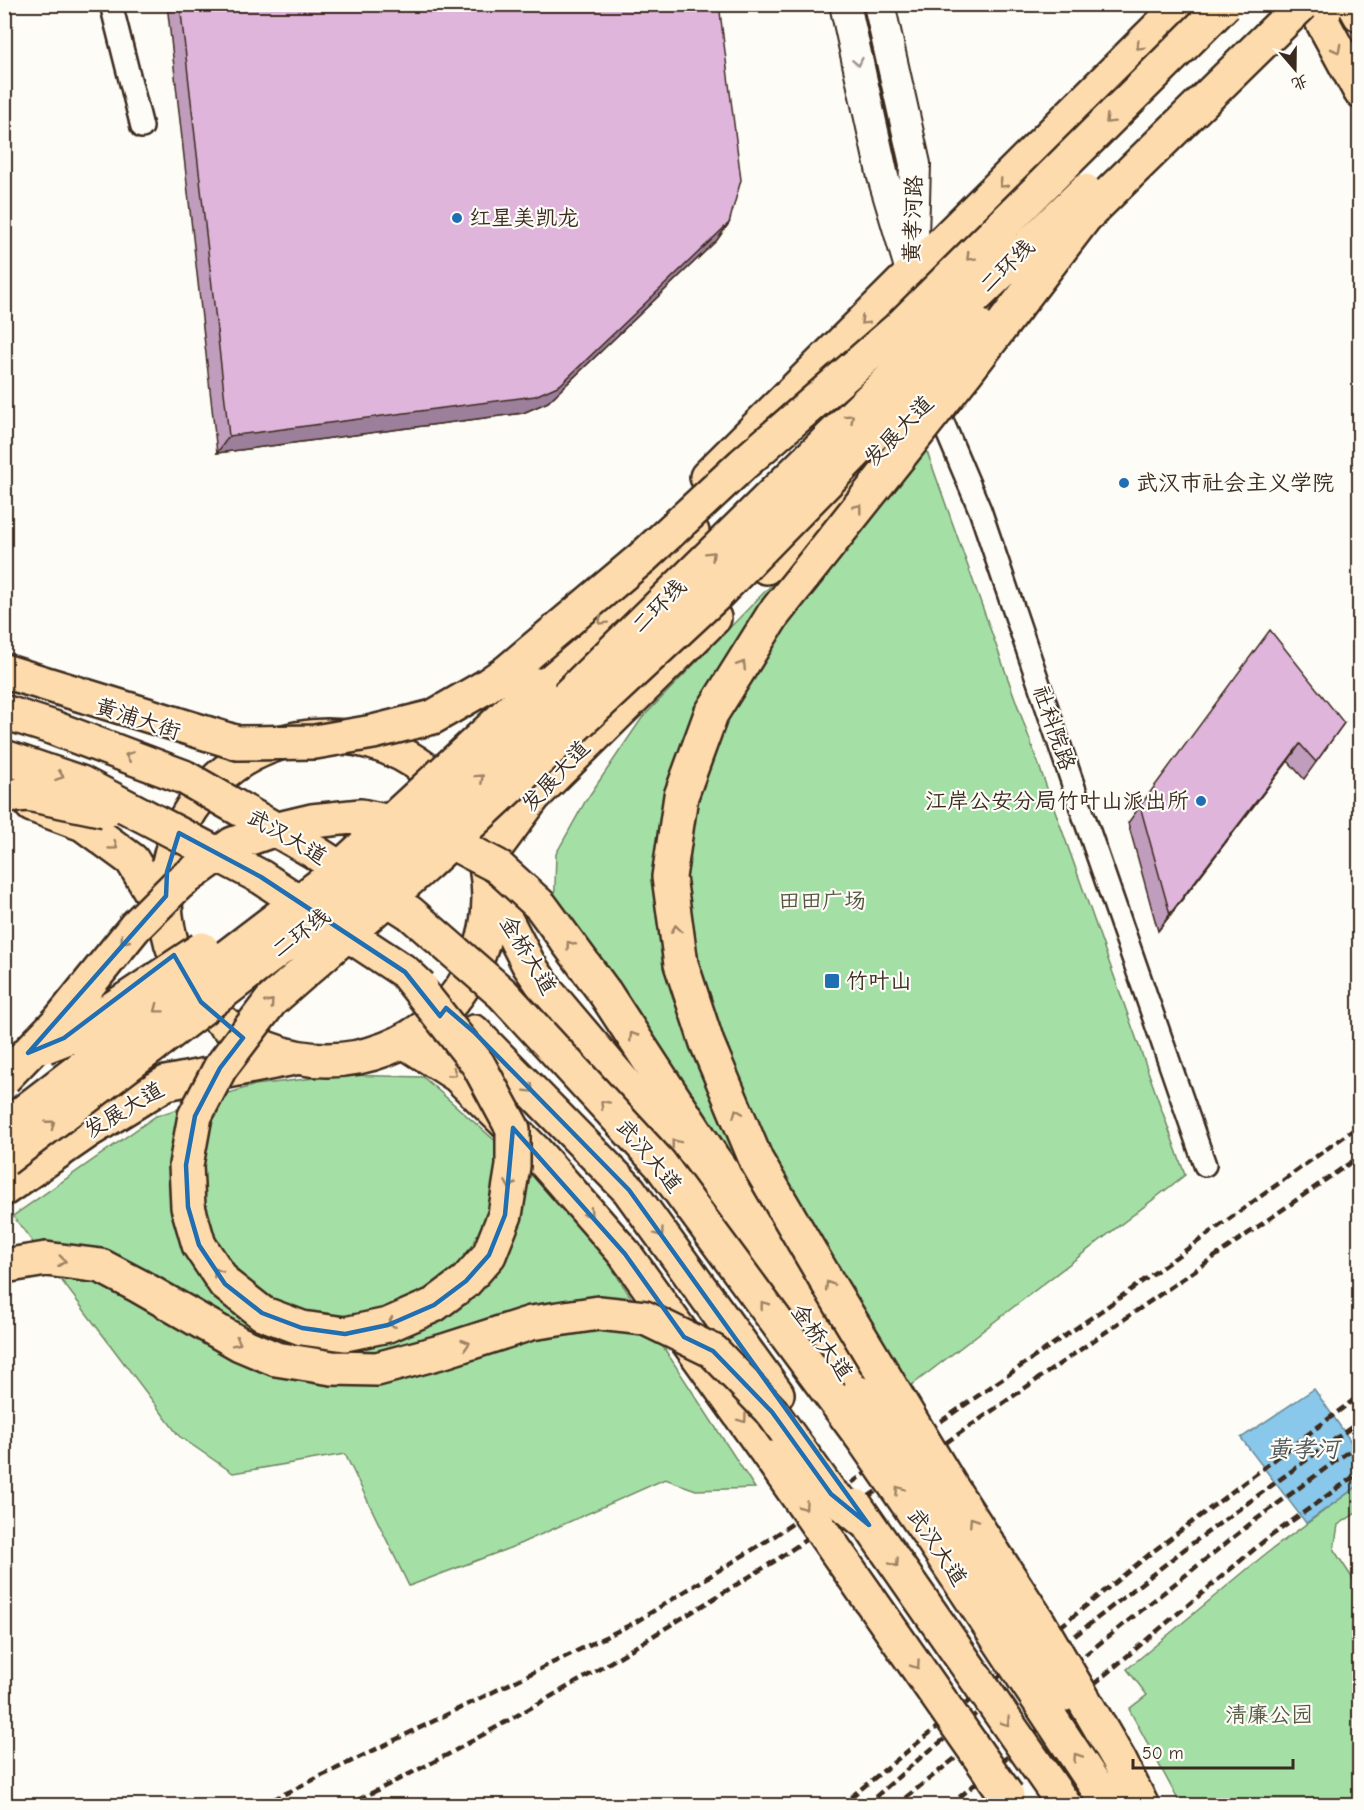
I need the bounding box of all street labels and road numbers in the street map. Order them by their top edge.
street label: 黄孝河路 [898,175,928,263]
street label: 二环线 [974,234,1040,298]
street label: 发展大道 [859,390,939,472]
street label: 二环线 [626,573,692,639]
street label: 社科院路 [1027,682,1081,774]
street label: 黄浦大街 [92,693,184,745]
street label: 发展大道 [516,735,596,817]
street label: 武汉大道 [242,804,332,870]
street label: 二环线 [267,903,335,963]
street label: 金桥大道 [494,911,562,999]
street label: 发展大道 [80,1076,168,1144]
street label: 武汉大道 [611,1114,687,1198]
street label: 金桥大道 [786,1299,858,1385]
street label: 武汉大道 [902,1503,972,1591]

